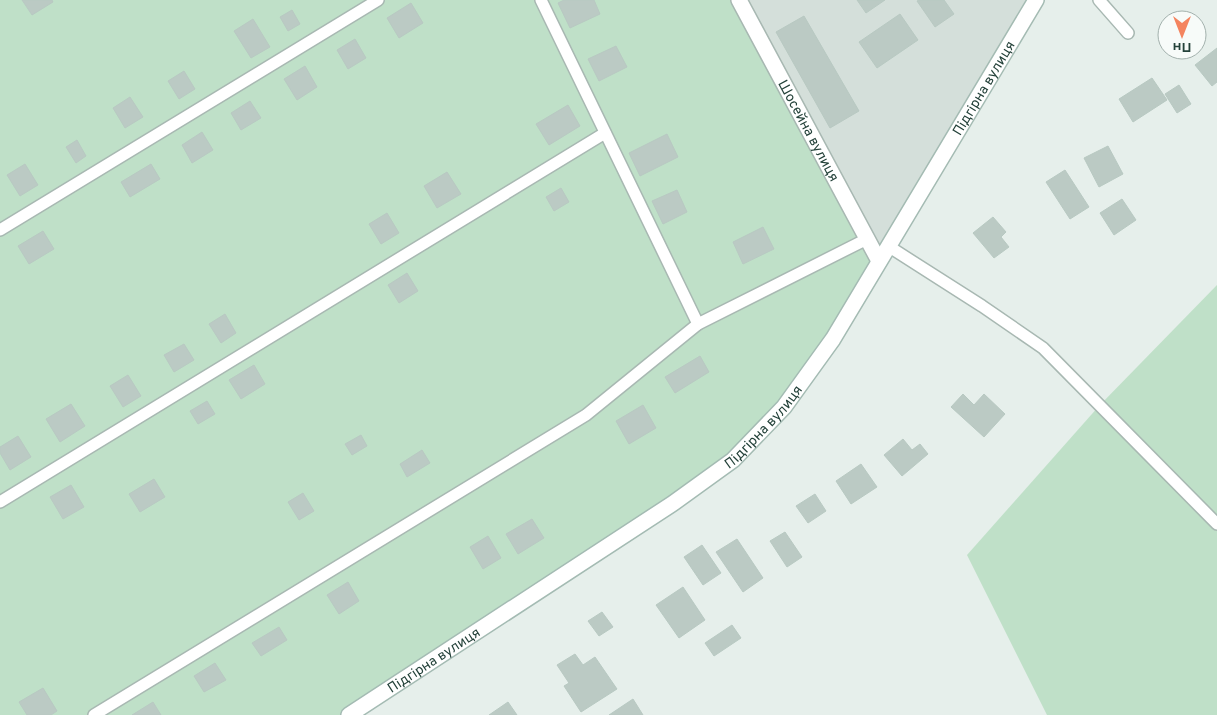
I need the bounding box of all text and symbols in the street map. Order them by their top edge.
north arrow [1157,10,1207,60]
street label: Підгірна вулиця [950,38,1019,139]
text: Пн [1173,38,1191,55]
street label: Шосейна вулиця [773,77,842,185]
street label: Підгірна вулиця [722,383,807,473]
street label: Підгірна вулиця [385,625,484,697]

